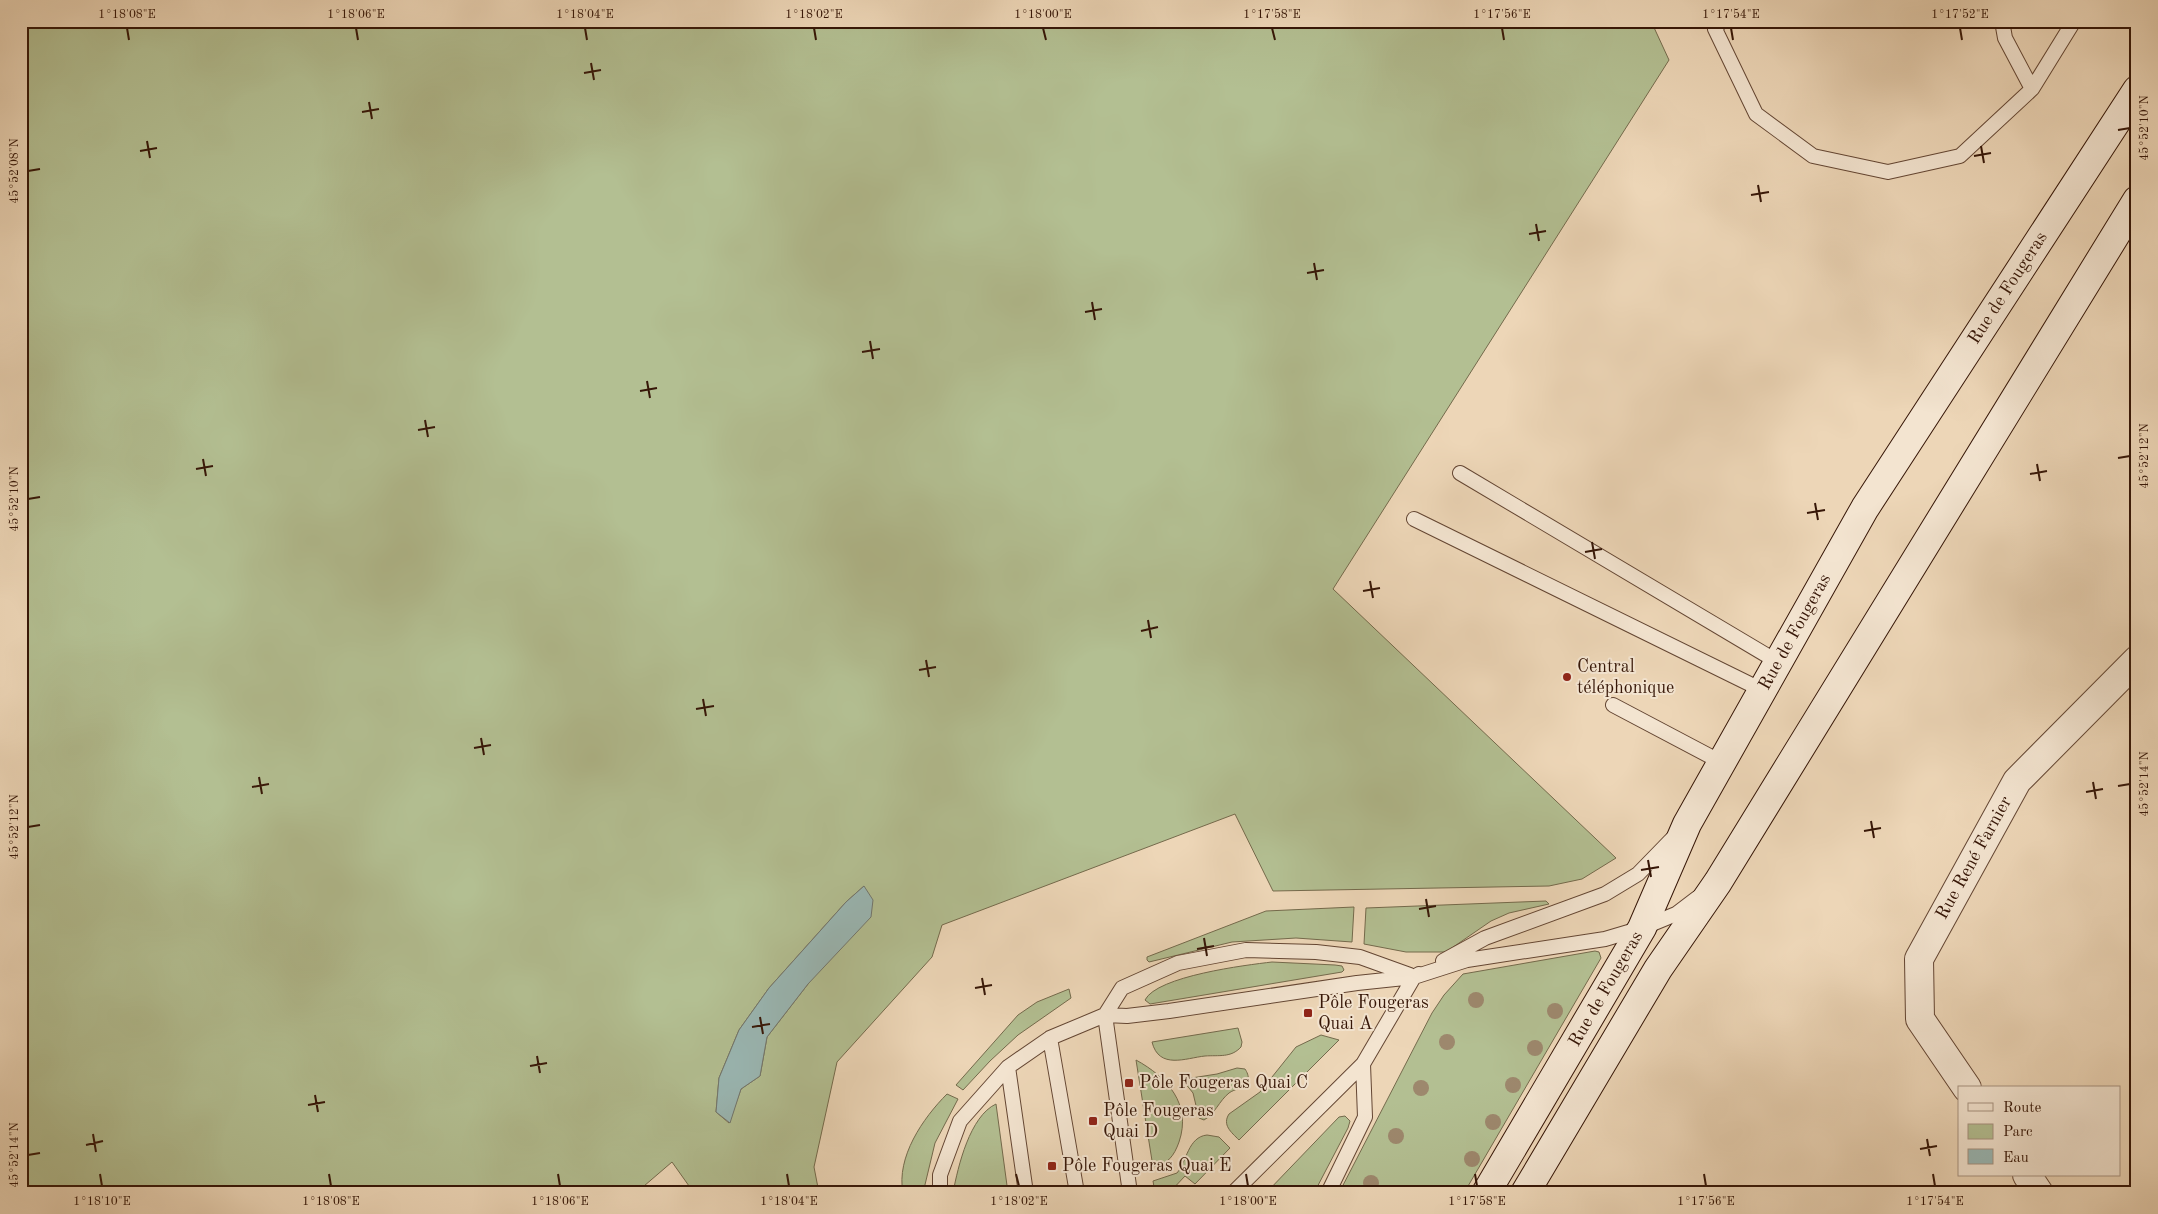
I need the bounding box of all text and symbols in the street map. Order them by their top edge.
text: 1°17'58"E [1243,8,1301,21]
text: 1°17'56"E [1473,8,1531,21]
text: 1°17'54"E [1702,8,1760,21]
text: 1°17'52"E [1931,8,1989,21]
text: 1°18'08"E [98,9,156,21]
text: 1°18'06"E [327,9,385,21]
text: 1°18'04"E [556,9,614,21]
text: 1°18'02"E [785,9,843,21]
text: 1°18'00"E [1014,9,1072,21]
text: 45°52'10"N [2138,95,2151,161]
text: 45°52'08"N [8,138,21,204]
street label: Rue de Fougeras [1965,228,2051,347]
text: 45°52'12"N [2138,423,2151,489]
text: 45°52'10"N [8,466,21,532]
street label: Rue de Fougeras [1756,571,1834,693]
place label: Central téléphonique [1577,658,1674,697]
marker: Central téléphonique [1561,671,1573,683]
text: 45°52'14"N [2138,751,2151,817]
street label: Rue René Farnier [1933,793,2016,923]
text: 45°52'12"N [8,794,21,860]
street label: Rue de Fougeras [1566,928,1646,1050]
place label: Pôle Fougeras Quai A [1318,994,1429,1033]
marker: Pôle Fougeras Quai A [1302,1007,1314,1019]
place label: Pôle Fougeras Quai C [1139,1074,1308,1092]
marker: Pôle Fougeras Quai C [1123,1077,1135,1089]
legend [1958,1086,2120,1176]
text: Route [2003,1101,2041,1116]
place label: Pôle Fougeras Quai D [1103,1102,1214,1141]
marker: Pôle Fougeras Quai D [1087,1115,1099,1127]
text: 45°52'14"N [8,1122,21,1188]
text: Parc [2003,1125,2033,1140]
text: Eau [2003,1151,2029,1166]
place label: Pôle Fougeras Quai E [1062,1157,1231,1175]
marker: Pôle Fougeras Quai E [1046,1160,1058,1172]
text: 1°17'58"E [1448,1195,1506,1208]
text: 1°17'56"E [1677,1195,1735,1208]
text: 1°17'54"E [1906,1195,1964,1208]
text: 1°18'10"E [73,1196,131,1208]
text: 1°18'08"E [302,1196,360,1208]
text: 1°18'06"E [531,1196,589,1208]
text: 1°18'04"E [760,1196,818,1208]
text: 1°18'02"E [990,1196,1048,1208]
text: 1°18'00"E [1219,1196,1277,1208]

